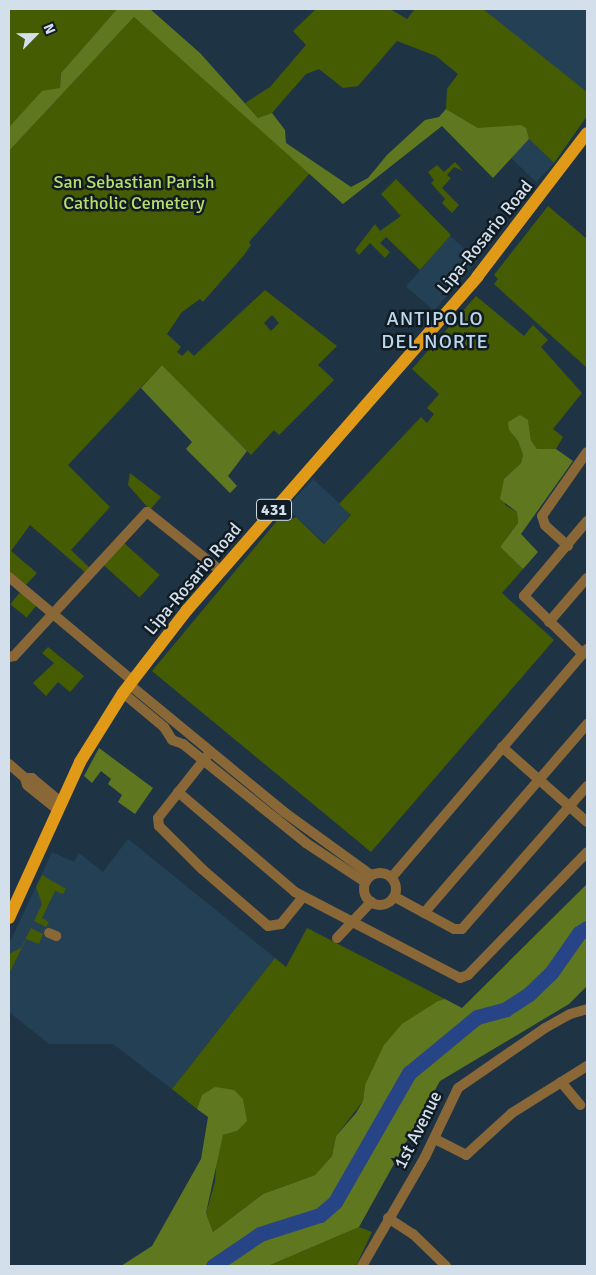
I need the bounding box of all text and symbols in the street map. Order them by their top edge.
north arrow [10,10,60,60]
text: N [40,21,59,37]
park label: San Sebastian Parish Catholic Cemetery [53,172,215,214]
street label: Lipa-Rosario Road [433,176,537,298]
district label: ANTIPOLO DEL NORTE [380,307,490,354]
road number: 431 [255,496,293,524]
street label: Lipa-Rosario Road [140,519,246,639]
street label: 1st Avenue [389,1088,447,1172]

